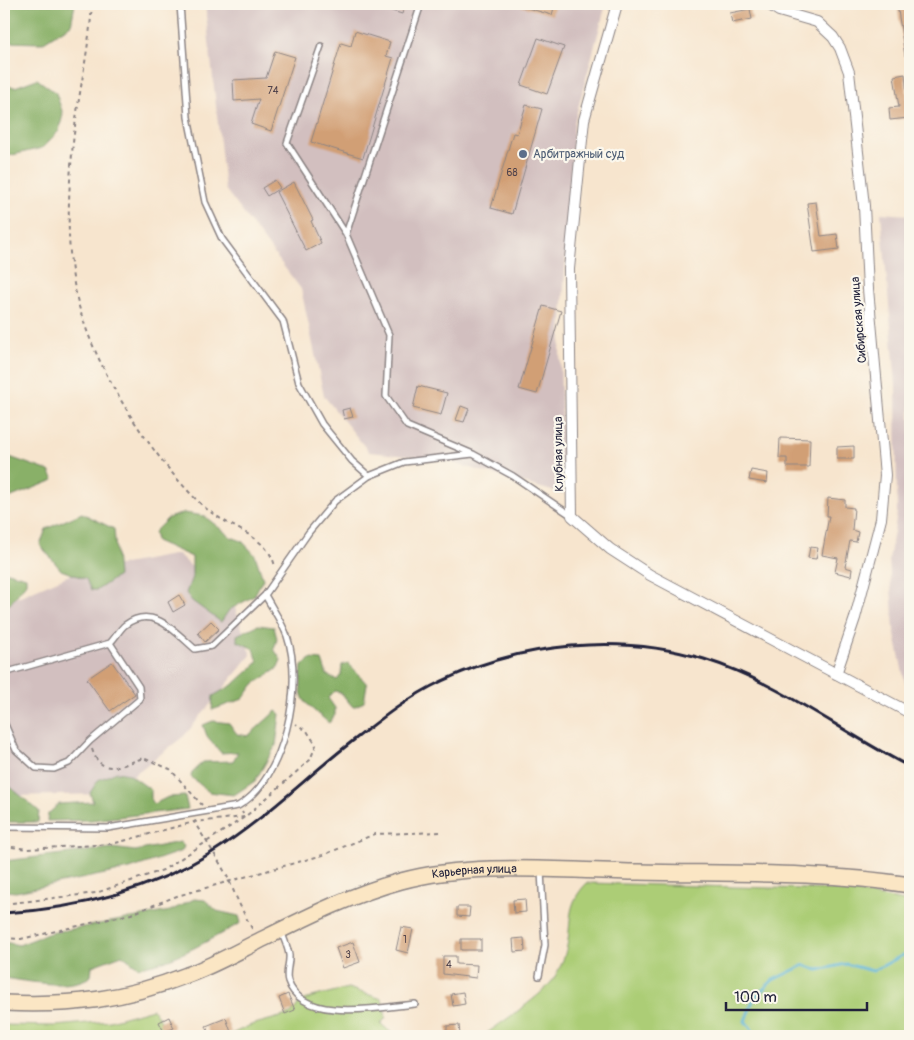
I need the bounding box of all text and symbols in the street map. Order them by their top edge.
house number: 74 [267,85,279,97]
place label: Арбитражный суд [533,147,625,162]
marker: Арбитражный суд [517,148,529,160]
house number: 68 [507,167,517,179]
street label: Сибирская улица [848,276,870,364]
street label: Клубная улица [551,416,567,492]
street label: Карьерная улица [431,861,517,882]
house number: 1 [403,934,407,946]
house number: 3 [345,949,351,961]
house number: 4 [446,959,452,971]
scale bar [726,980,868,1012]
text: 100 m [734,988,777,1007]

